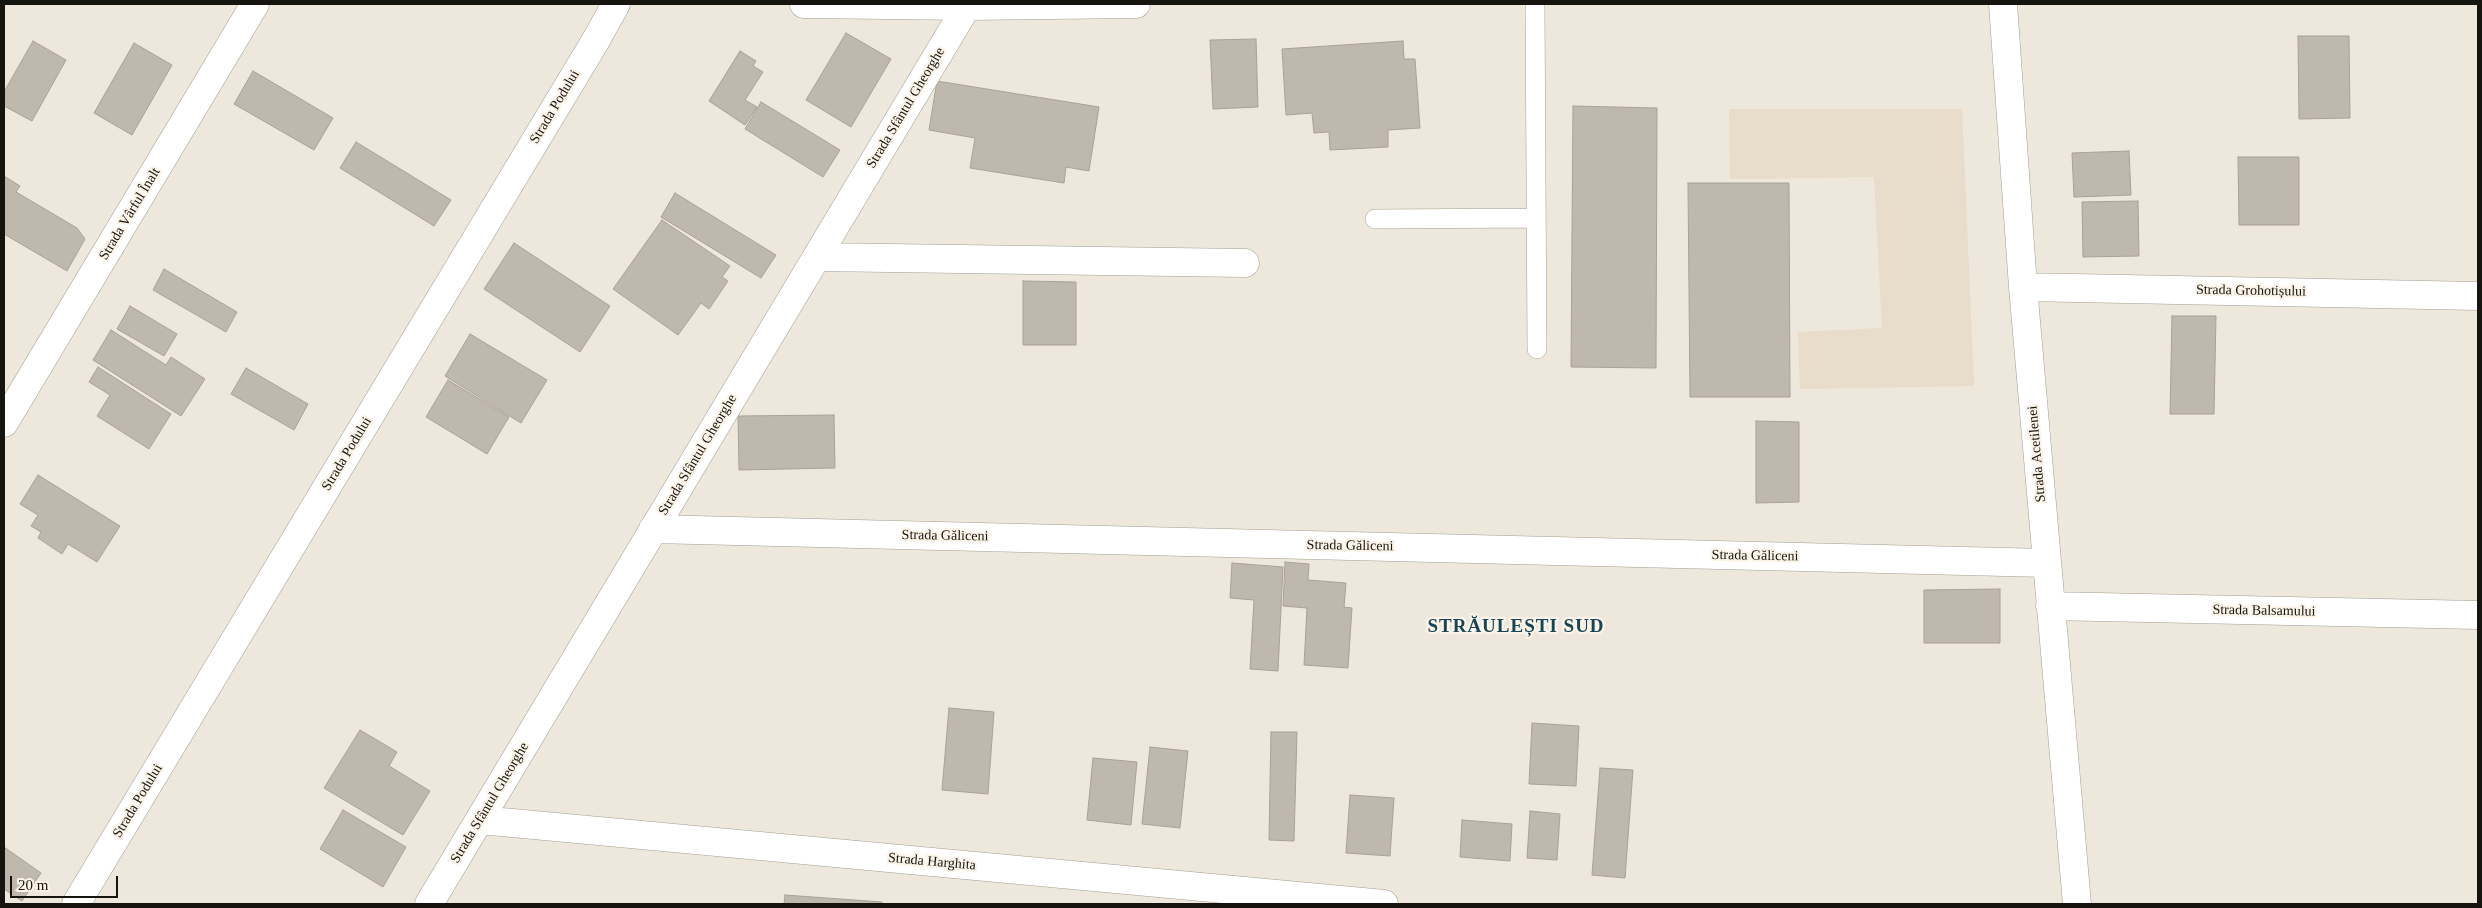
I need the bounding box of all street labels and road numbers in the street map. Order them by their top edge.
street label: Strada Sfântul Gheorghe [863,44,949,172]
street label: Strada Podului [526,67,584,147]
street label: Strada Vârful Înalt [96,165,164,263]
street label: Strada Grohotișului [2196,282,2306,300]
street label: Strada Sfântul Gheorghe [655,391,741,519]
street label: Strada Acetilenei [2024,405,2050,503]
street label: Strada Podului [318,414,376,494]
street label: Strada Găliceni [902,527,988,545]
street label: Strada Găliceni [1307,537,1393,555]
street label: Strada Găliceni [1712,547,1798,565]
street label: Strada Balsamului [2212,602,2316,620]
street label: Strada Sfântul Gheorghe [447,739,533,867]
street label: Strada Podului [109,761,167,841]
street label: Strada Harghita [887,850,977,874]

